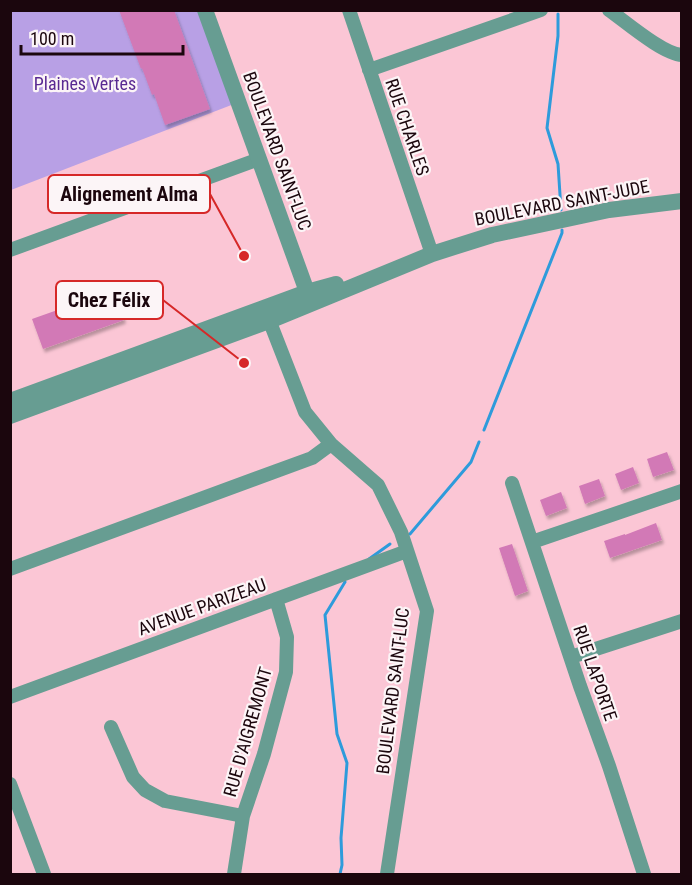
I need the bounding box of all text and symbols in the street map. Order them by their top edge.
scale bar [21,18,183,56]
text: 100 m [30,28,74,49]
street label: BOULEVARD SAINT-LUC [239,69,316,233]
park label: Plaines Vertes [34,73,136,94]
street label: RUE CHARLES [381,76,434,178]
callout: Alignement Alma [48,175,210,213]
street label: BOULEVARD SAINT-JUDE [473,175,651,230]
text: Alignement Alma [60,182,198,206]
callout: Chez Félix [56,281,163,319]
text: Chez Félix [68,288,150,312]
street label: AVENUE PARIZEAU [135,574,269,639]
street label: BOULEVARD SAINT-LUC [372,607,413,775]
street label: RUE LAPORTE [569,622,622,723]
street label: RUE D'AIGREMONT [219,665,276,799]

